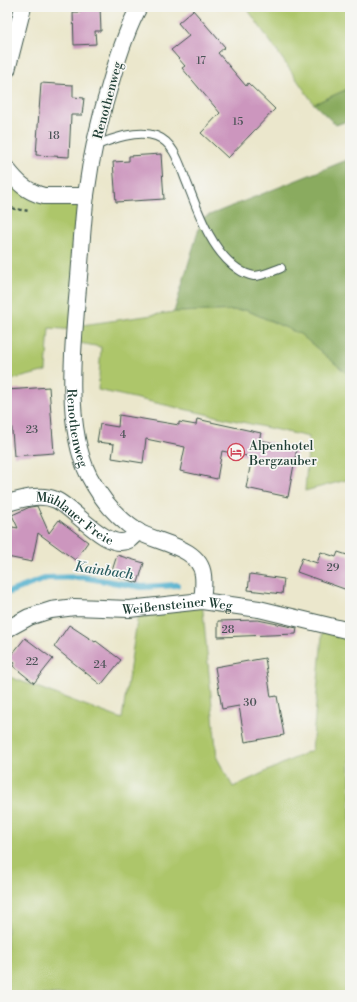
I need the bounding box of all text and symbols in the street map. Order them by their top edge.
house number: 17 [196,54,206,68]
street label: Renothenweg [90,60,126,141]
house number: 15 [233,115,243,129]
house number: 18 [48,129,60,143]
street label: Renothenweg [63,388,92,470]
house number: 23 [26,423,38,437]
house number: 4 [120,428,127,442]
place label: Alpenhotel Bergzauber [248,438,317,469]
hotel icon: Alpenhotel Bergzauber [226,442,246,462]
street label: Mühlauer Freie [36,490,116,549]
water label: Kainbach [73,558,135,584]
house number: 29 [327,561,340,575]
street label: Weißensteiner Weg [121,594,234,618]
house number: 28 [221,623,235,637]
house number: 22 [26,655,38,669]
house number: 24 [94,658,107,672]
house number: 30 [243,696,257,710]

